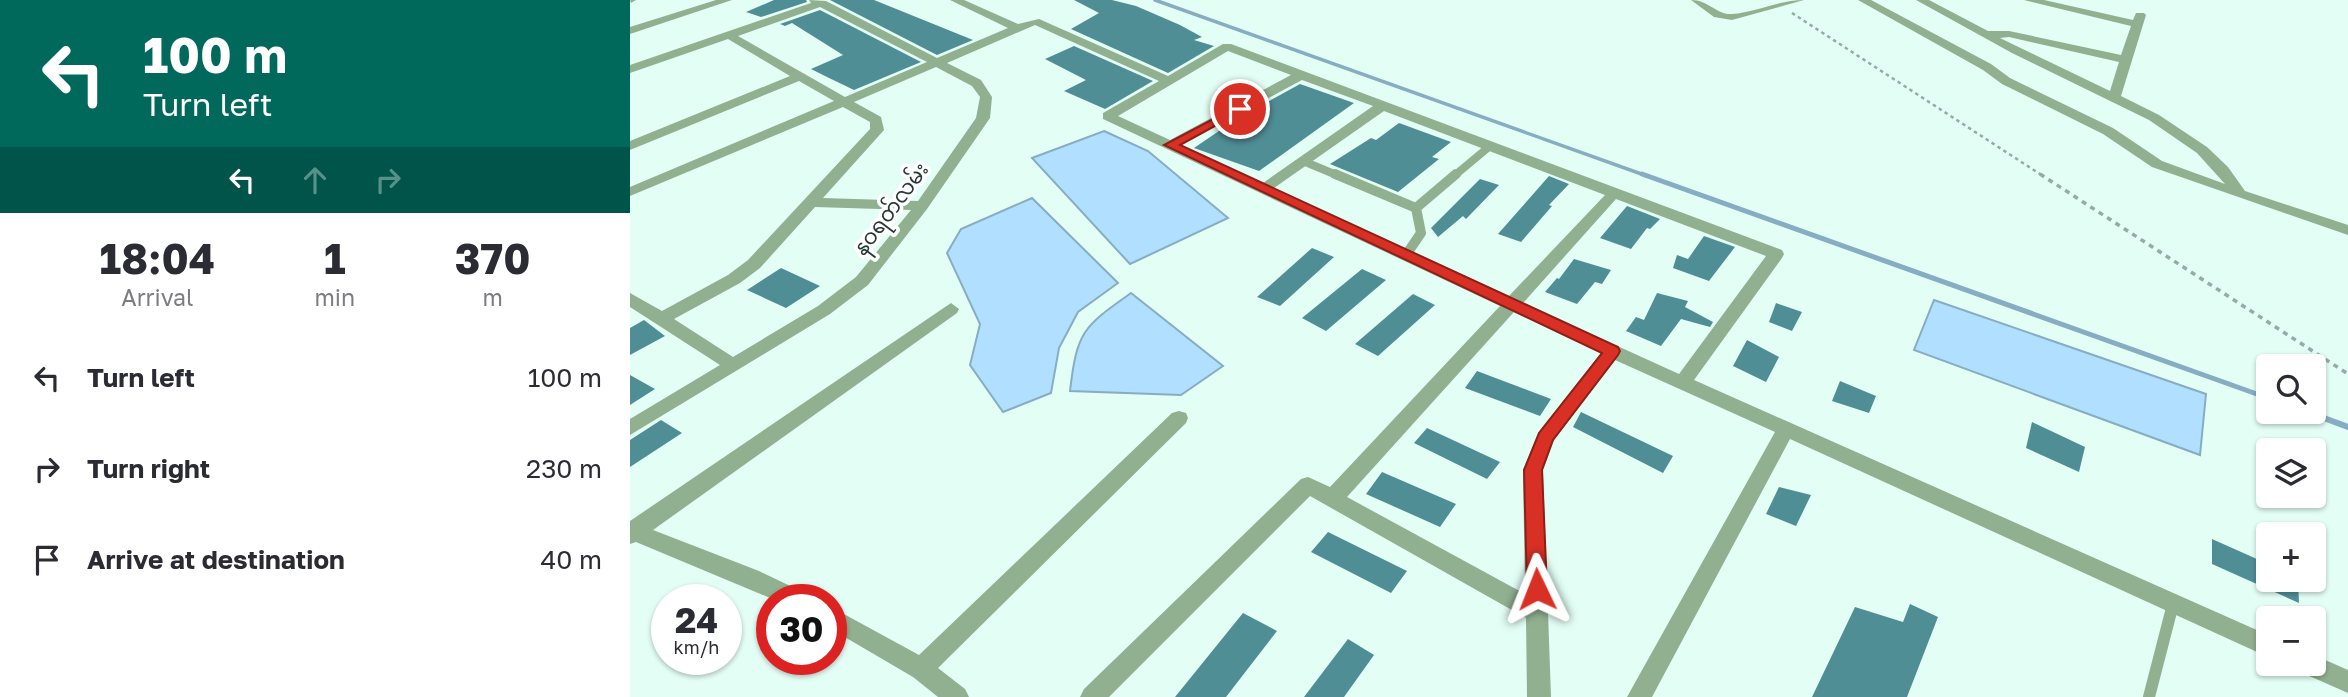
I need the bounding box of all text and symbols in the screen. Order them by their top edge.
text: 100 m [143,25,287,84]
icon: left [28,28,119,119]
pin [1210,79,1270,139]
text: Turn left [143,85,272,123]
icon: arrive [1221,90,1259,128]
street label: နဝရတ်လမ်း [845,156,937,263]
icon: left [223,161,261,199]
icon: ahead [296,161,334,199]
icon: right [369,161,407,199]
text: 18:04 [100,233,215,283]
text: 1 [324,233,346,283]
text: 370 [455,233,531,283]
text: Arrival [121,283,193,311]
text: min [315,283,355,311]
text: m [482,283,503,311]
map controls [2256,354,2326,676]
button: search [2256,354,2326,424]
icon: left [28,359,66,397]
text: Turn left [87,362,195,393]
text: 100 m [528,362,602,393]
button: layers [2256,438,2326,508]
icon: right [28,450,66,488]
text: Turn right [87,453,210,484]
text: 230 m [526,453,602,484]
button: + [2256,522,2326,592]
icon: arrive [28,541,66,579]
text: Arrive at destination [87,544,345,575]
text: 40 m [541,544,602,575]
position arrow [1500,552,1574,626]
speed limit sign: 30 [756,584,847,675]
text: 24 [675,599,718,641]
button: − [2256,606,2326,676]
text: km/h [674,636,719,658]

